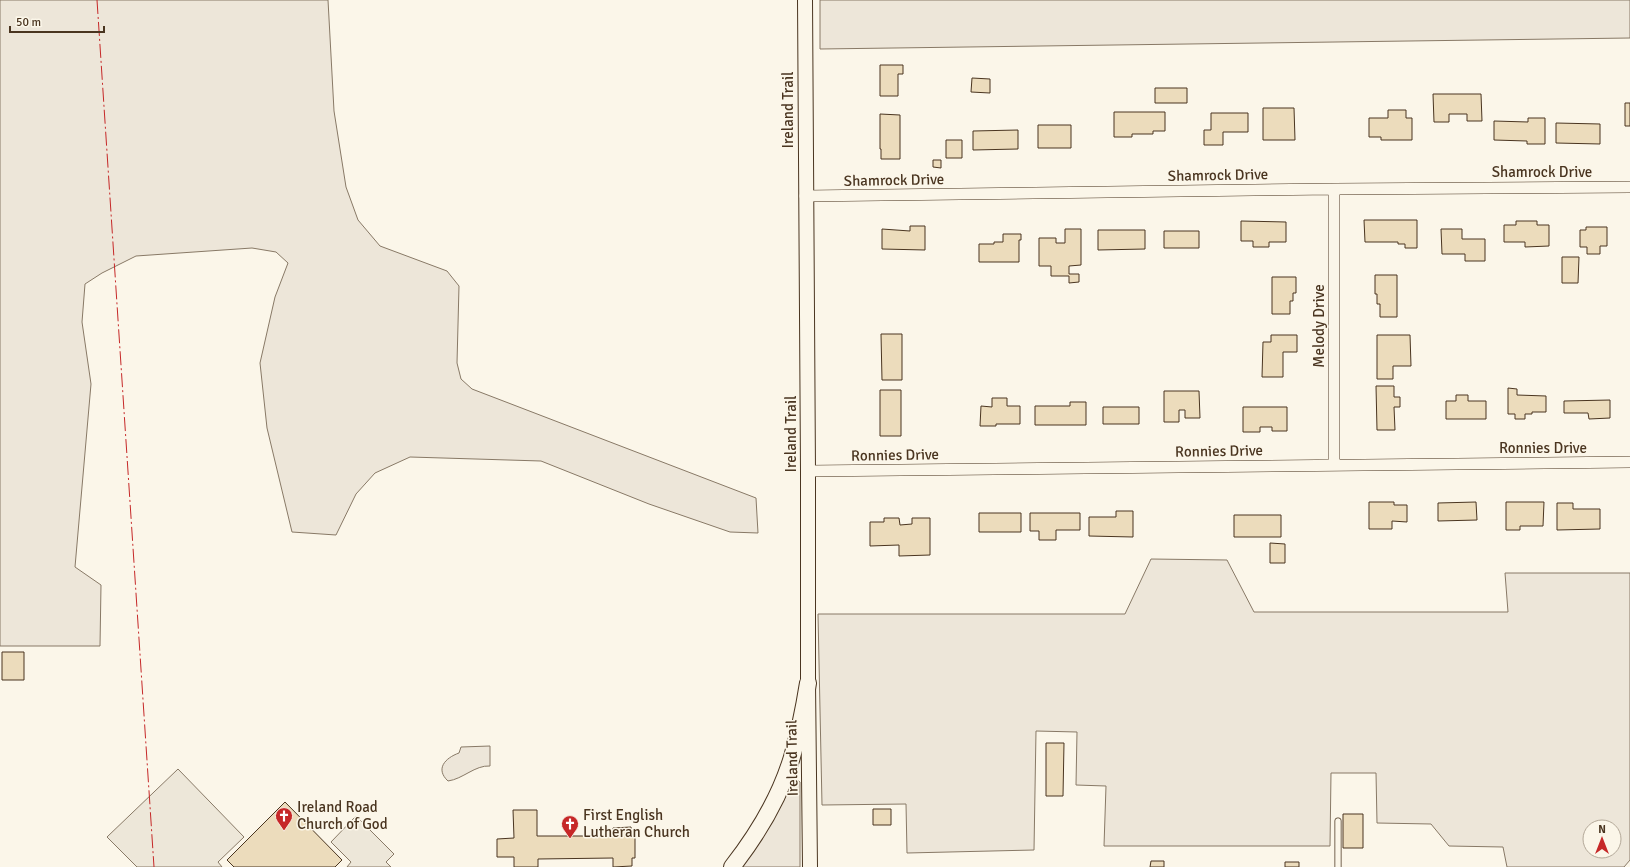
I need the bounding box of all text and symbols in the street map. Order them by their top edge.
scale bar [10,8,104,34]
text: 50 m [16,15,41,30]
street label: Ireland Trail [779,72,797,148]
street label: Shamrock Drive [1492,163,1592,181]
street label: Shamrock Drive [1168,165,1268,185]
street label: Shamrock Drive [844,170,944,190]
street label: Melody Drive [1310,284,1328,368]
street label: Ireland Trail [782,396,800,472]
street label: Ronnies Drive [1499,439,1587,457]
street label: Ronnies Drive [1175,441,1263,461]
street label: Ronnies Drive [851,445,939,465]
street label: Ireland Trail [782,719,802,797]
place label: Ireland Road Church of God [297,798,388,833]
church icon: Ireland Road Church of God [274,806,294,831]
place label: First English Lutheran Church [583,806,690,841]
church icon: First English Lutheran Church [560,814,580,839]
north arrow [1582,819,1622,859]
text: N [1598,823,1606,836]

